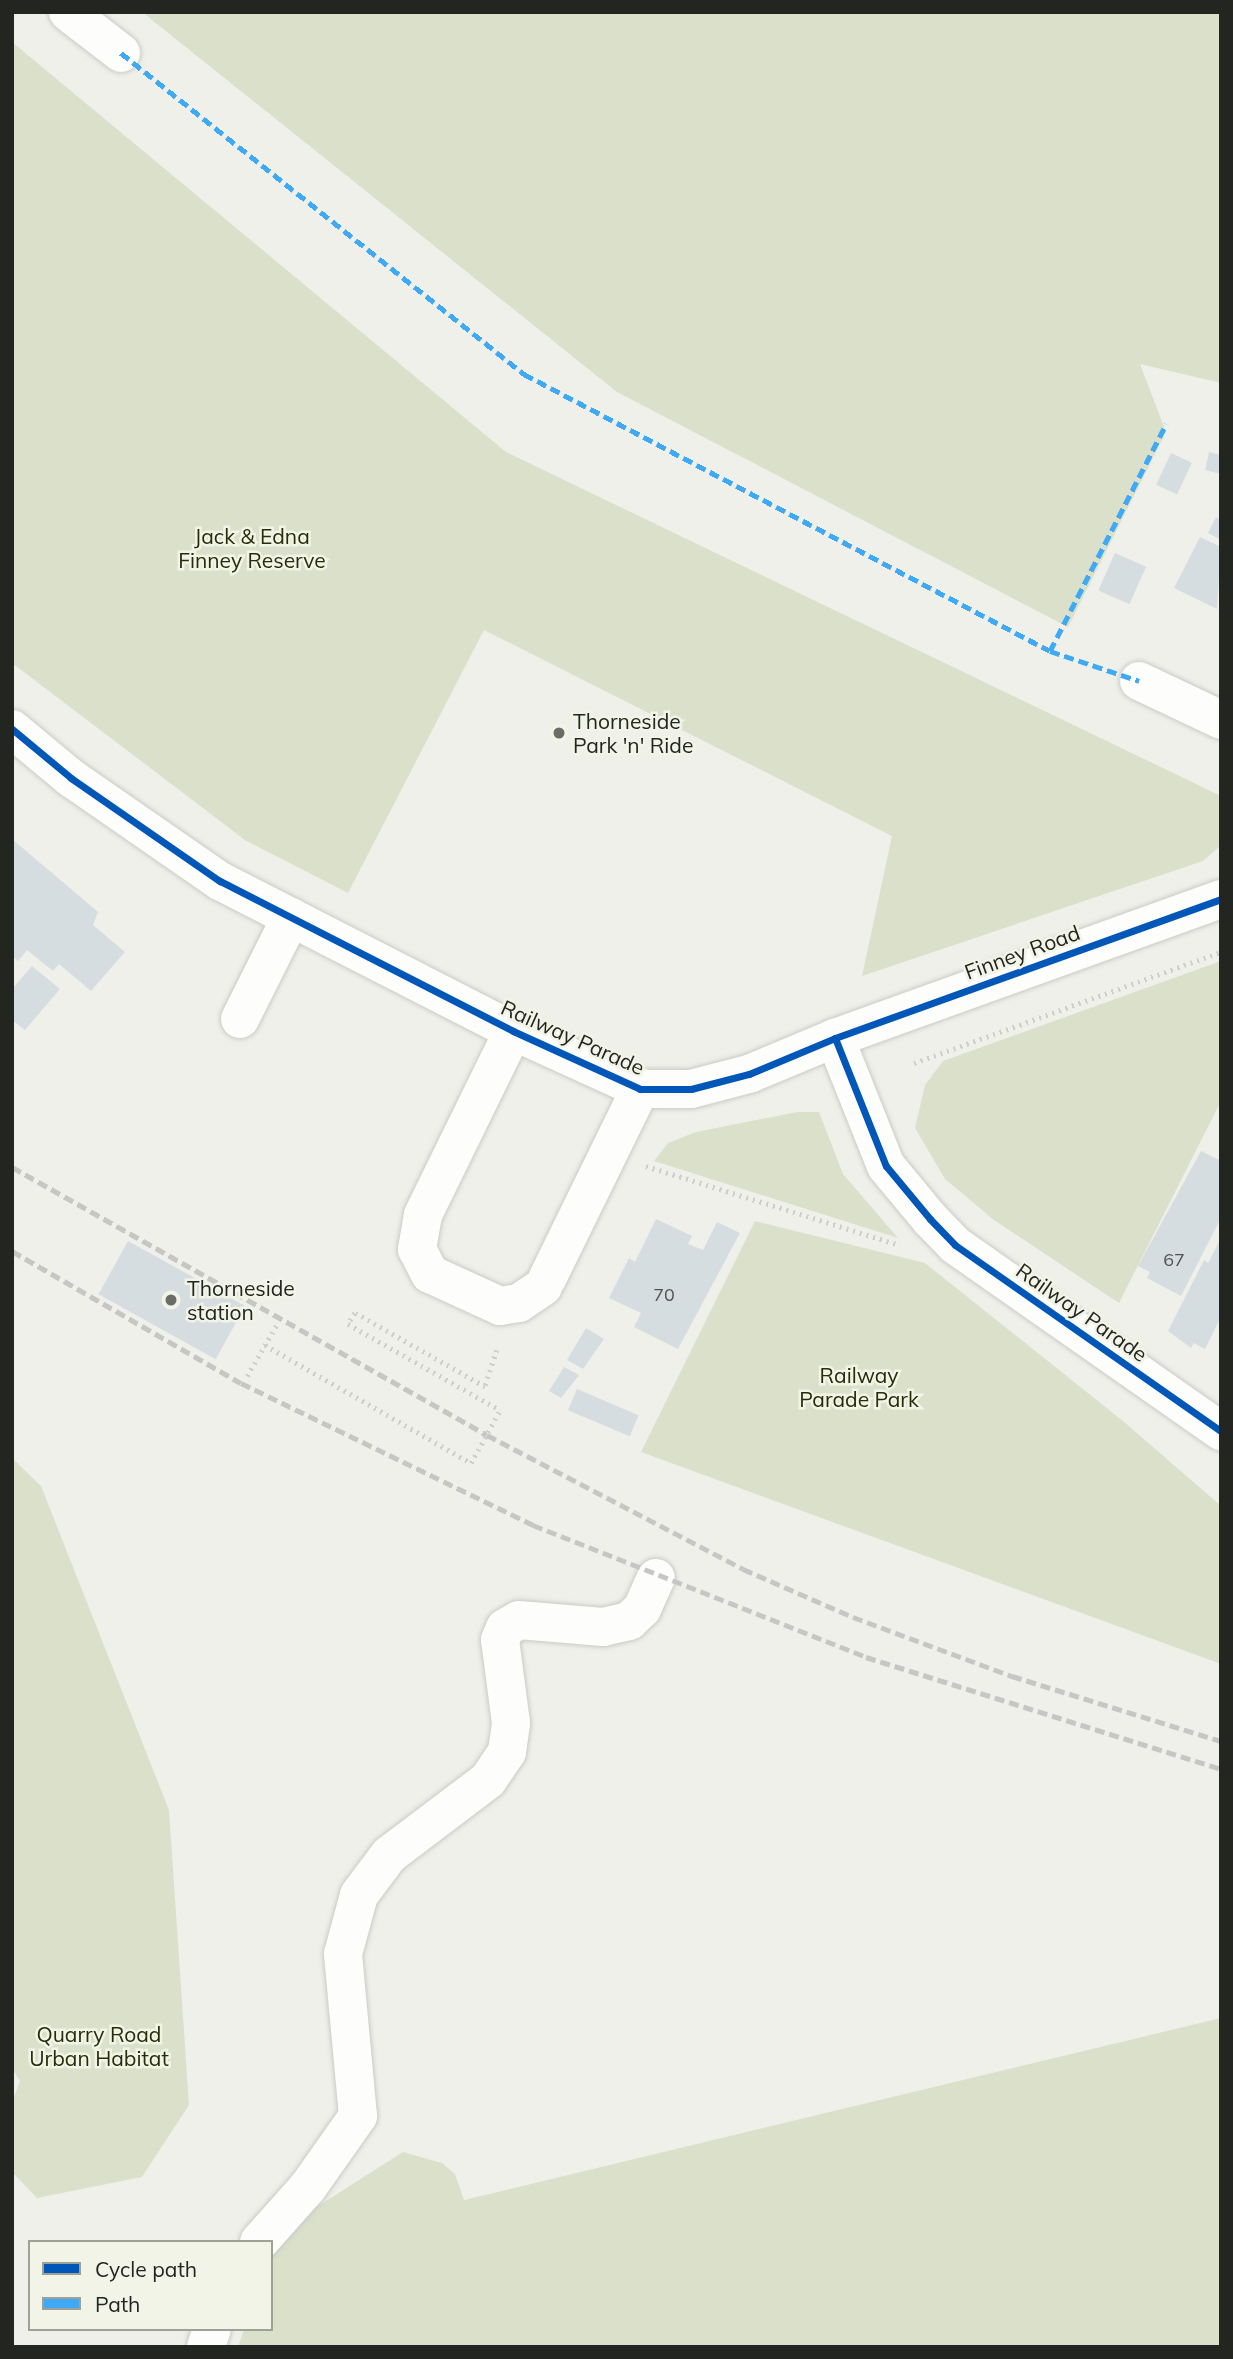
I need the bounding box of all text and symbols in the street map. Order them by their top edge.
park label: Jack & Edna Finney Reserve [178,523,326,573]
place label: Thorneside Park 'n' Ride [573,708,693,758]
marker: Thorneside Park 'n' Ride [551,725,567,741]
street label: Finney Road [961,919,1083,985]
street label: Railway Parade [497,994,649,1080]
house number: 67 [1163,1249,1185,1271]
street label: Railway Parade [1012,1257,1152,1367]
place label: Thorneside station [187,1275,295,1325]
house number: 70 [653,1284,675,1306]
marker: Thorneside station [161,1290,181,1310]
park label: Railway Parade Park [799,1362,919,1412]
park label: Quarry Road Urban Habitat [29,2021,169,2071]
legend [28,2240,273,2331]
text: Cycle path [95,2256,197,2282]
text: Path [95,2291,140,2317]

